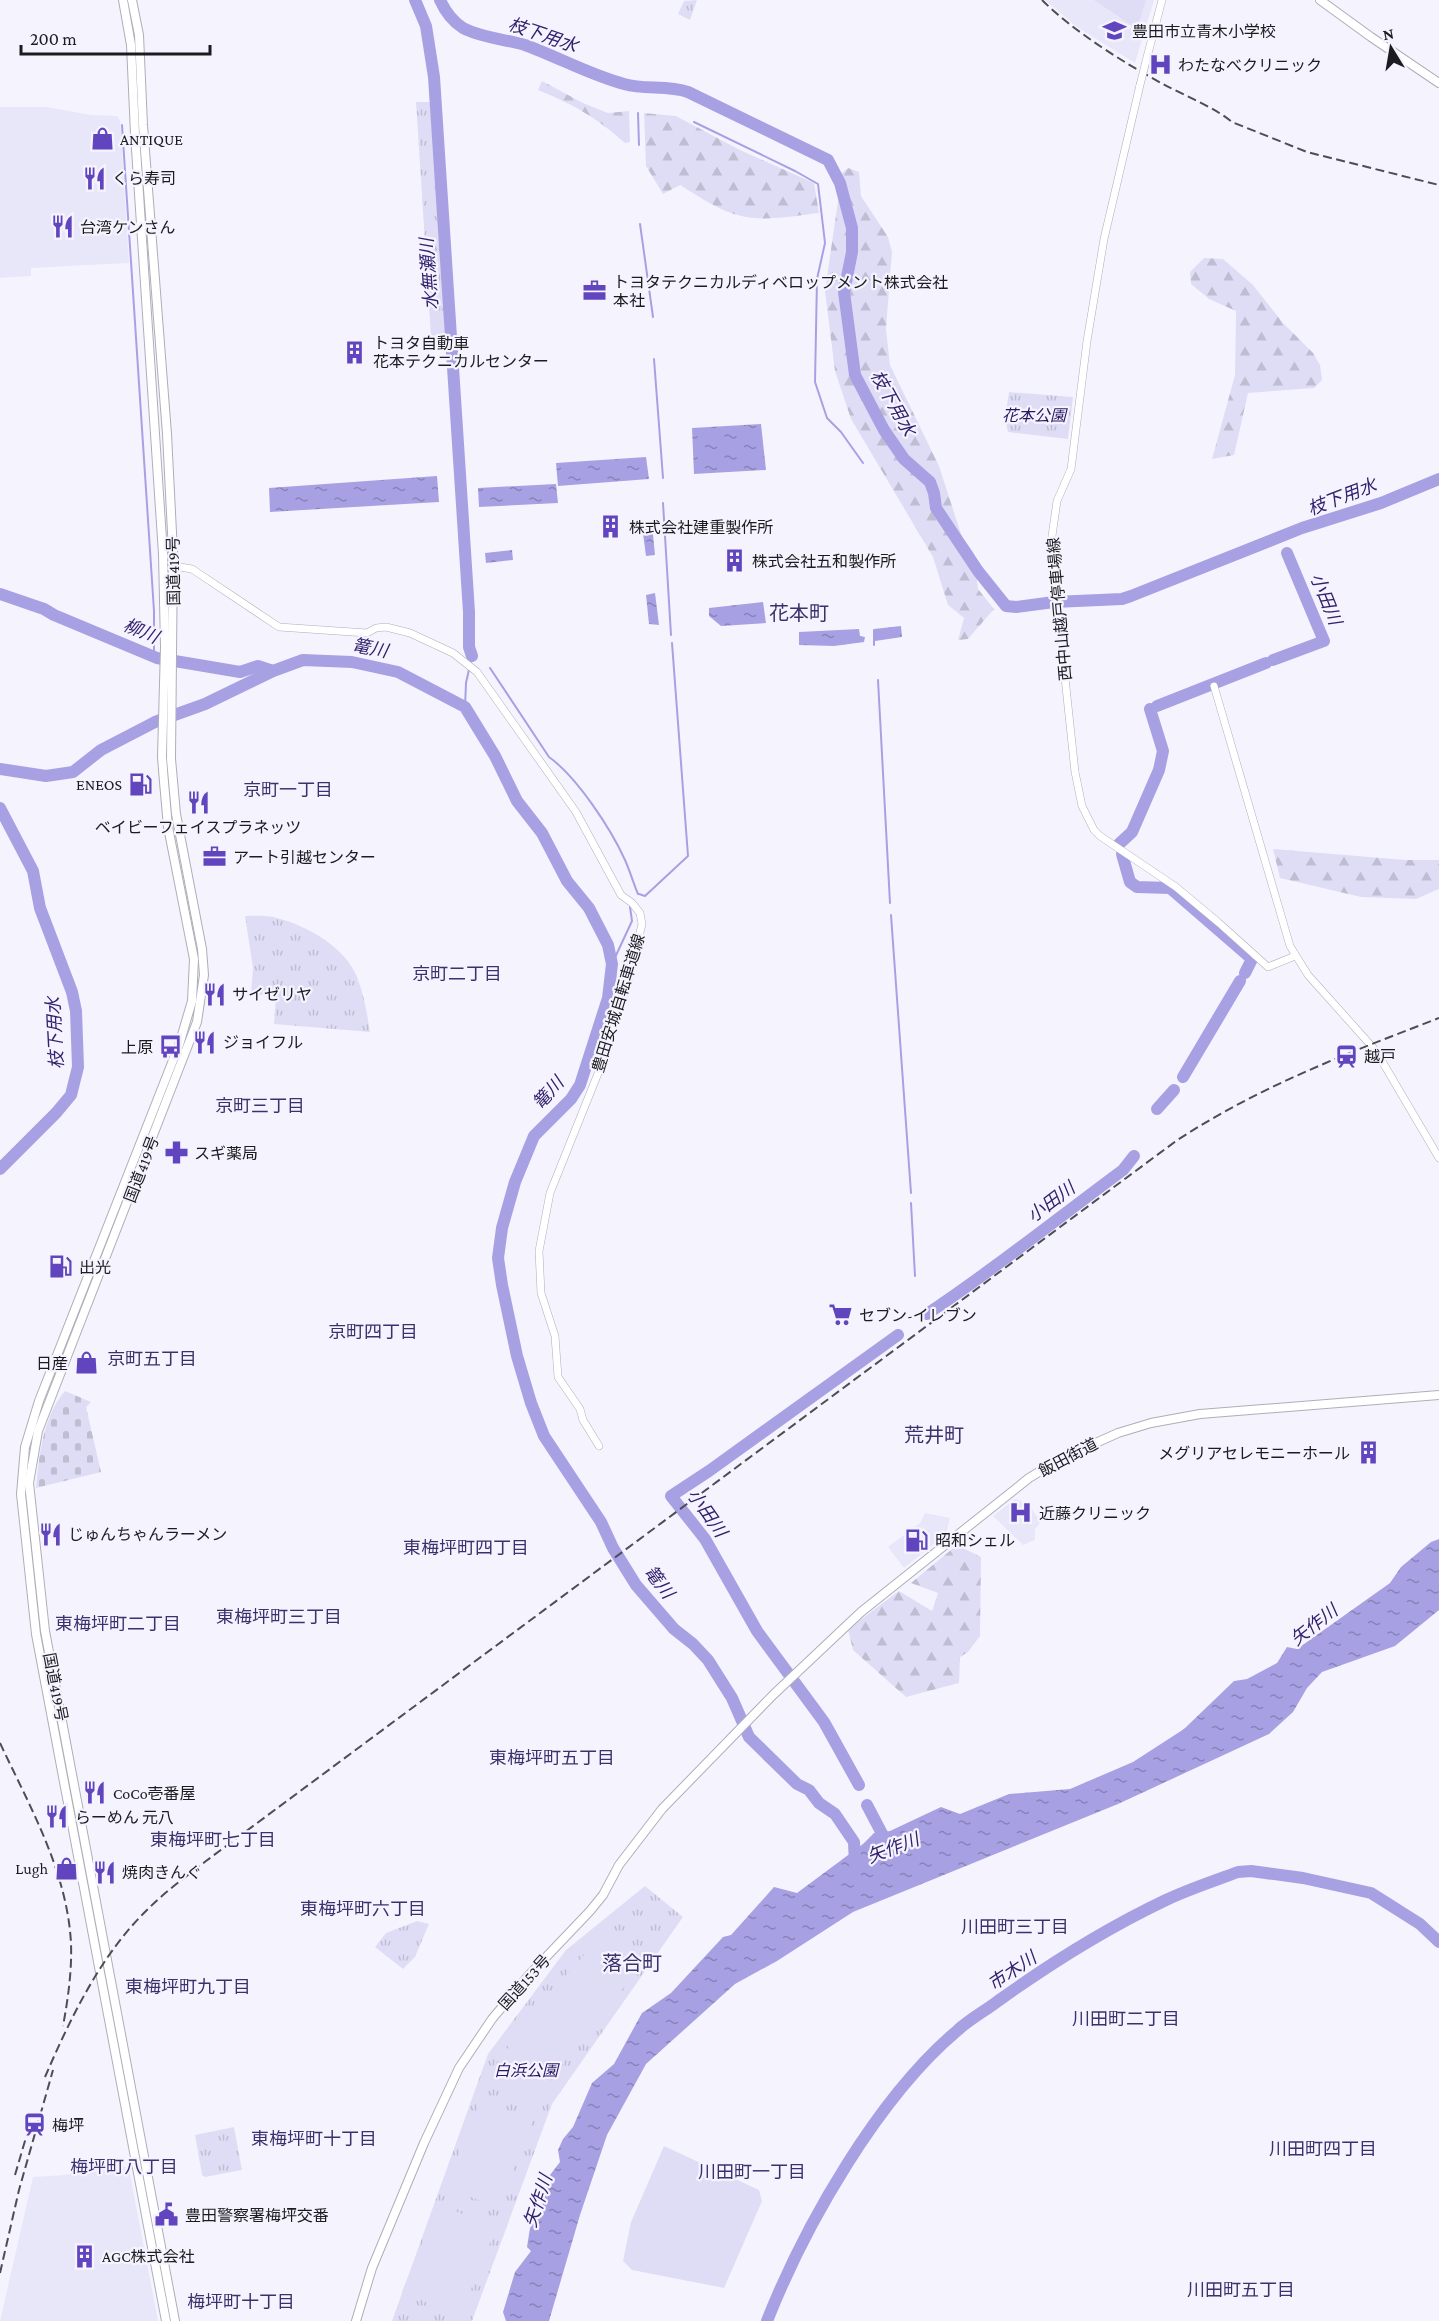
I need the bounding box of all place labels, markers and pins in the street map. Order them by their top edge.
school or university icon: 豊田市立青木小学校 [1101,18,1127,44]
place label: 豊田市立青木小学校 [1132,23,1276,40]
hospital icon: わたなべクリニック [1147,52,1173,78]
place label: わたなべクリニック [1178,57,1322,74]
shop icon: ANTIQUE [89,126,115,152]
place label: ANTIQUE [120,131,183,148]
restaurant icon: くら寿司 [81,165,107,191]
place label: くら寿司 [112,170,176,187]
restaurant icon: 台湾ケンさん [49,214,75,240]
place label: 台湾ケンさん [80,219,176,236]
place label: トヨタテクニカルディベロップメント株式会社 本社 [613,274,948,309]
office icon: トヨタテクニカルディベロップメント株式会社 本社 [582,278,608,304]
place label: トヨタ自動車 花本テクニカルセンター [373,335,549,370]
building icon: トヨタ自動車 花本テクニカルセンター [342,339,368,365]
building icon: 株式会社建重製作所 [598,514,624,540]
place label: 株式会社建重製作所 [629,519,773,536]
building icon: 株式会社五和製作所 [721,548,747,574]
place label: 株式会社五和製作所 [752,553,896,570]
fuel station icon: ENEOS [127,771,153,797]
place label: ENEOS [76,776,122,793]
restaurant icon: ベイビーフェイスプラネッツ [185,789,211,815]
place label: ベイビーフェイスプラネッツ [95,819,301,836]
office icon: アート引越センター [202,844,228,870]
place label: アート引越センター [233,849,376,866]
restaurant icon: サイゼリヤ [201,981,227,1007]
place label: サイゼリヤ [232,986,312,1003]
restaurant icon: ジョイフル [192,1029,218,1055]
bus stop icon: 上原 [158,1034,184,1060]
place label: ジョイフル [223,1034,303,1051]
place label: 上原 [121,1039,153,1056]
station icon: 越戸 [1333,1043,1359,1069]
place label: 越戸 [1364,1048,1396,1065]
pharmacy icon: スギ薬局 [163,1140,189,1166]
place label: スギ薬局 [194,1145,258,1162]
fuel station icon: 出光 [48,1254,74,1280]
place label: 出光 [79,1259,111,1276]
supermarket icon: セブン-イレブン [828,1302,854,1328]
place label: セブン-イレブン [859,1307,977,1324]
shop icon: 日産 [73,1350,99,1376]
place label: 日産 [36,1355,68,1372]
building icon: メグリアセレモニーホール [1355,1440,1381,1466]
place label: メグリアセレモニーホール [1158,1445,1350,1462]
hospital icon: 近藤クリニック [1008,1500,1034,1526]
place label: 近藤クリニック [1039,1505,1151,1522]
restaurant icon: じゅんちゃんラーメン [37,1521,63,1547]
place label: じゅんちゃんラーメン [68,1526,227,1543]
fuel station icon: 昭和シェル [904,1527,930,1553]
place label: 昭和シェル [935,1532,1015,1549]
restaurant icon: CoCo壱番屋 [82,1780,108,1806]
place label: CoCo壱番屋 [113,1785,196,1802]
restaurant icon: らーめん 元八 [44,1804,70,1830]
place label: らーめん 元八 [75,1809,174,1826]
shop icon: Lugh [53,1855,79,1881]
restaurant icon: 焼肉きんぐ [91,1859,117,1885]
place label: Lugh [15,1860,48,1878]
place label: 焼肉きんぐ [122,1864,202,1881]
station icon: 梅坪 [21,2112,47,2138]
place label: 梅坪 [52,2117,84,2134]
public building icon: 豊田警察署梅坪交番 [154,2202,180,2228]
place label: 豊田警察署梅坪交番 [185,2207,329,2224]
building icon: AGC株式会社 [71,2243,97,2269]
place label: AGC株式会社 [102,2248,195,2265]

